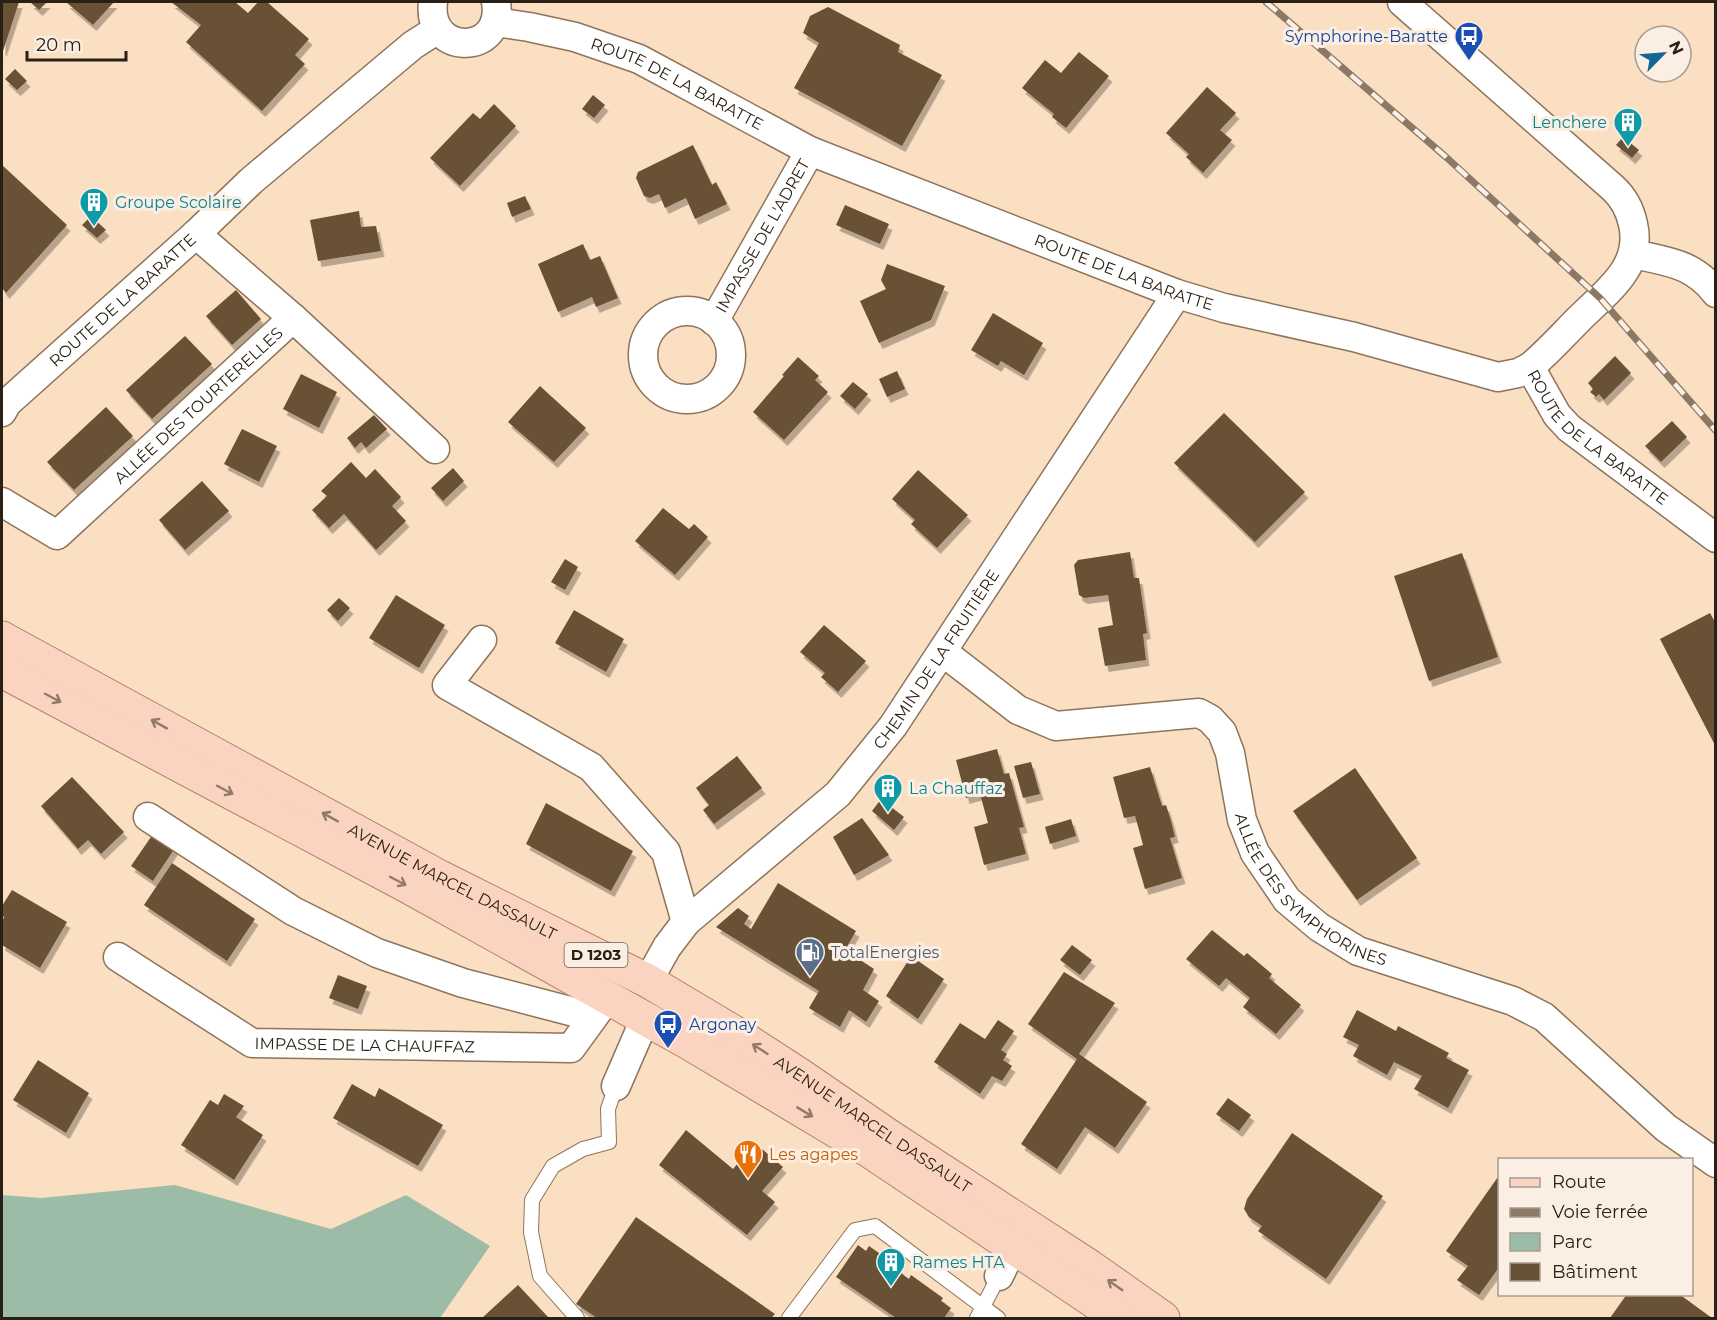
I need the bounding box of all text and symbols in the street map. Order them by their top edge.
bus stop icon: Symphorine-Baratte [1453,20,1485,62]
scale bar [27,24,126,62]
north arrow [1633,24,1693,84]
place label: Symphorine-Baratte [1285,27,1448,46]
text: 20 m [36,34,82,56]
street label: ROUTE DE LA BARATTE [588,34,766,134]
text: N [1665,38,1687,58]
building icon: Lenchere [1612,106,1644,148]
place label: Lenchere [1532,113,1607,132]
street label: IMPASSE DE L'ADRET [712,155,814,316]
building icon: Groupe Scolaire [78,186,110,228]
place label: Groupe Scolaire [115,193,242,212]
street label: ROUTE DE LA BARATTE [45,230,200,371]
street label: ROUTE DE LA BARATTE [1032,230,1216,314]
street label: ALLÉE DES TOURTERELLES [110,323,287,488]
street label: ROUTE DE LA BARATTE [1523,366,1672,509]
street label: CHEMIN DE LA FRUITIÈRE [869,566,1003,753]
one-way arrow [44,693,62,705]
one-way arrow [150,718,168,729]
building icon: La Chauffaz [872,772,904,814]
place label: La Chauffaz [909,779,1003,798]
one-way arrow [216,785,234,796]
one-way arrow [322,811,339,823]
street label: ALLÉE DES SYMPHORINES [1231,812,1389,970]
street label: AVENUE MARCEL DASSAULT [344,820,561,944]
one-way arrow [388,876,406,888]
fuel station icon: TotalEnergies [794,936,826,978]
road number: D 1203 [564,943,628,967]
place label: TotalEnergies [831,943,940,962]
bus stop icon: Argonay [652,1008,684,1050]
place label: Argonay [689,1015,757,1034]
street label: IMPASSE DE LA CHAUFFAZ [255,1034,475,1056]
one-way arrow [752,1043,769,1055]
street label: AVENUE MARCEL DASSAULT [771,1052,975,1197]
one-way arrow [796,1106,813,1118]
restaurant icon: Les agapes [732,1138,764,1180]
place label: Les agapes [769,1145,858,1164]
legend [1498,1158,1693,1296]
text: Route [1552,1171,1606,1193]
text: Voie ferrée [1552,1201,1648,1223]
text: Parc [1552,1231,1592,1253]
building icon: Rames HTA [875,1246,907,1288]
place label: Rames HTA [912,1253,1005,1272]
text: Bâtiment [1552,1261,1638,1283]
one-way arrow [1107,1279,1123,1291]

